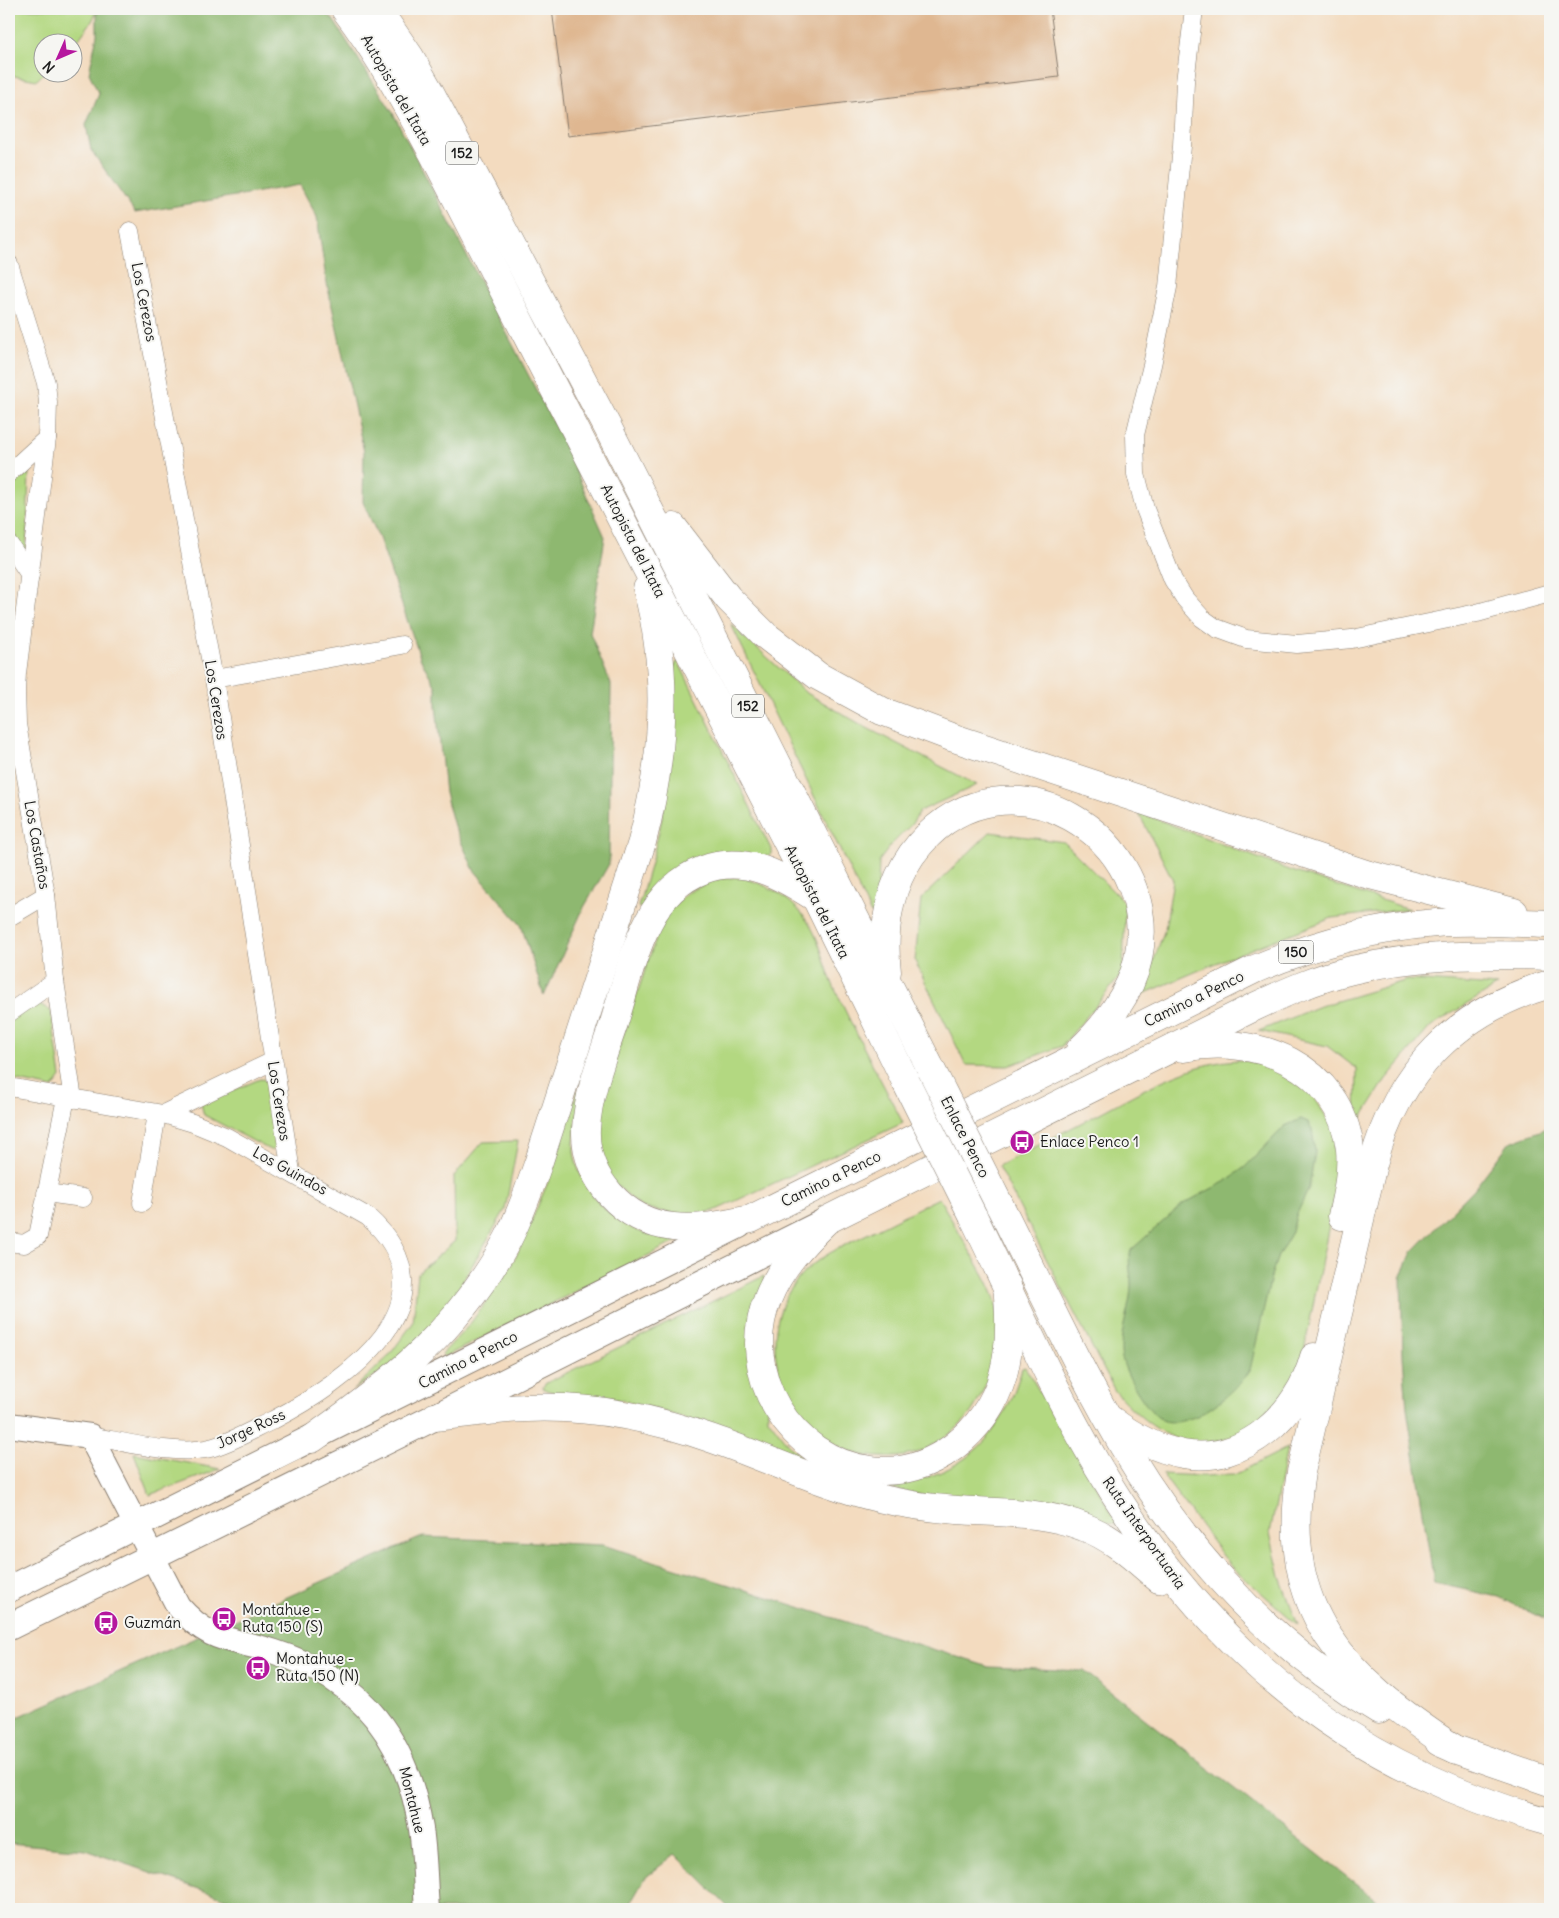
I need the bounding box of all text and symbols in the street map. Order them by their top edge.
street label: Autopista del Itata [357,31,436,149]
north arrow [32,32,82,82]
text: N [39,57,59,77]
road number: 152 [446,142,478,164]
street label: Los Cerezos [127,261,162,343]
street label: Autopista del Itata [597,481,670,601]
street label: Los Cerezos [201,659,232,741]
road number: 152 [732,694,764,718]
street label: Los Castaños [20,799,55,891]
street label: Autopista del Itata [781,842,854,962]
road number: 150 [1278,940,1314,964]
street label: Camino a Penco [1141,966,1247,1031]
street label: Los Cerezos [264,1060,295,1142]
street label: Enlace Penco [937,1093,994,1181]
bus stop icon: Enlace Penco 1 [1009,1129,1035,1155]
place label: Enlace Penco 1 [1040,1132,1139,1151]
street label: Los Guindos [250,1142,331,1199]
street label: Camino a Penco [778,1146,884,1211]
street label: Camino a Penco [415,1326,521,1393]
street label: Jorge Ross [213,1404,288,1453]
street label: Ruta Interportuaria [1098,1473,1191,1593]
place label: Montahue - Ruta 150 (S) [242,1600,323,1636]
bus stop icon: Montahue - Ruta 150 (S) [211,1606,237,1632]
bus stop icon: Guzmán [93,1610,119,1636]
place label: Guzmán [124,1613,181,1632]
place label: Montahue - Ruta 150 (N) [276,1649,359,1685]
bus stop icon: Montahue - Ruta 150 (N) [245,1655,271,1681]
street label: Montahue [395,1765,430,1835]

